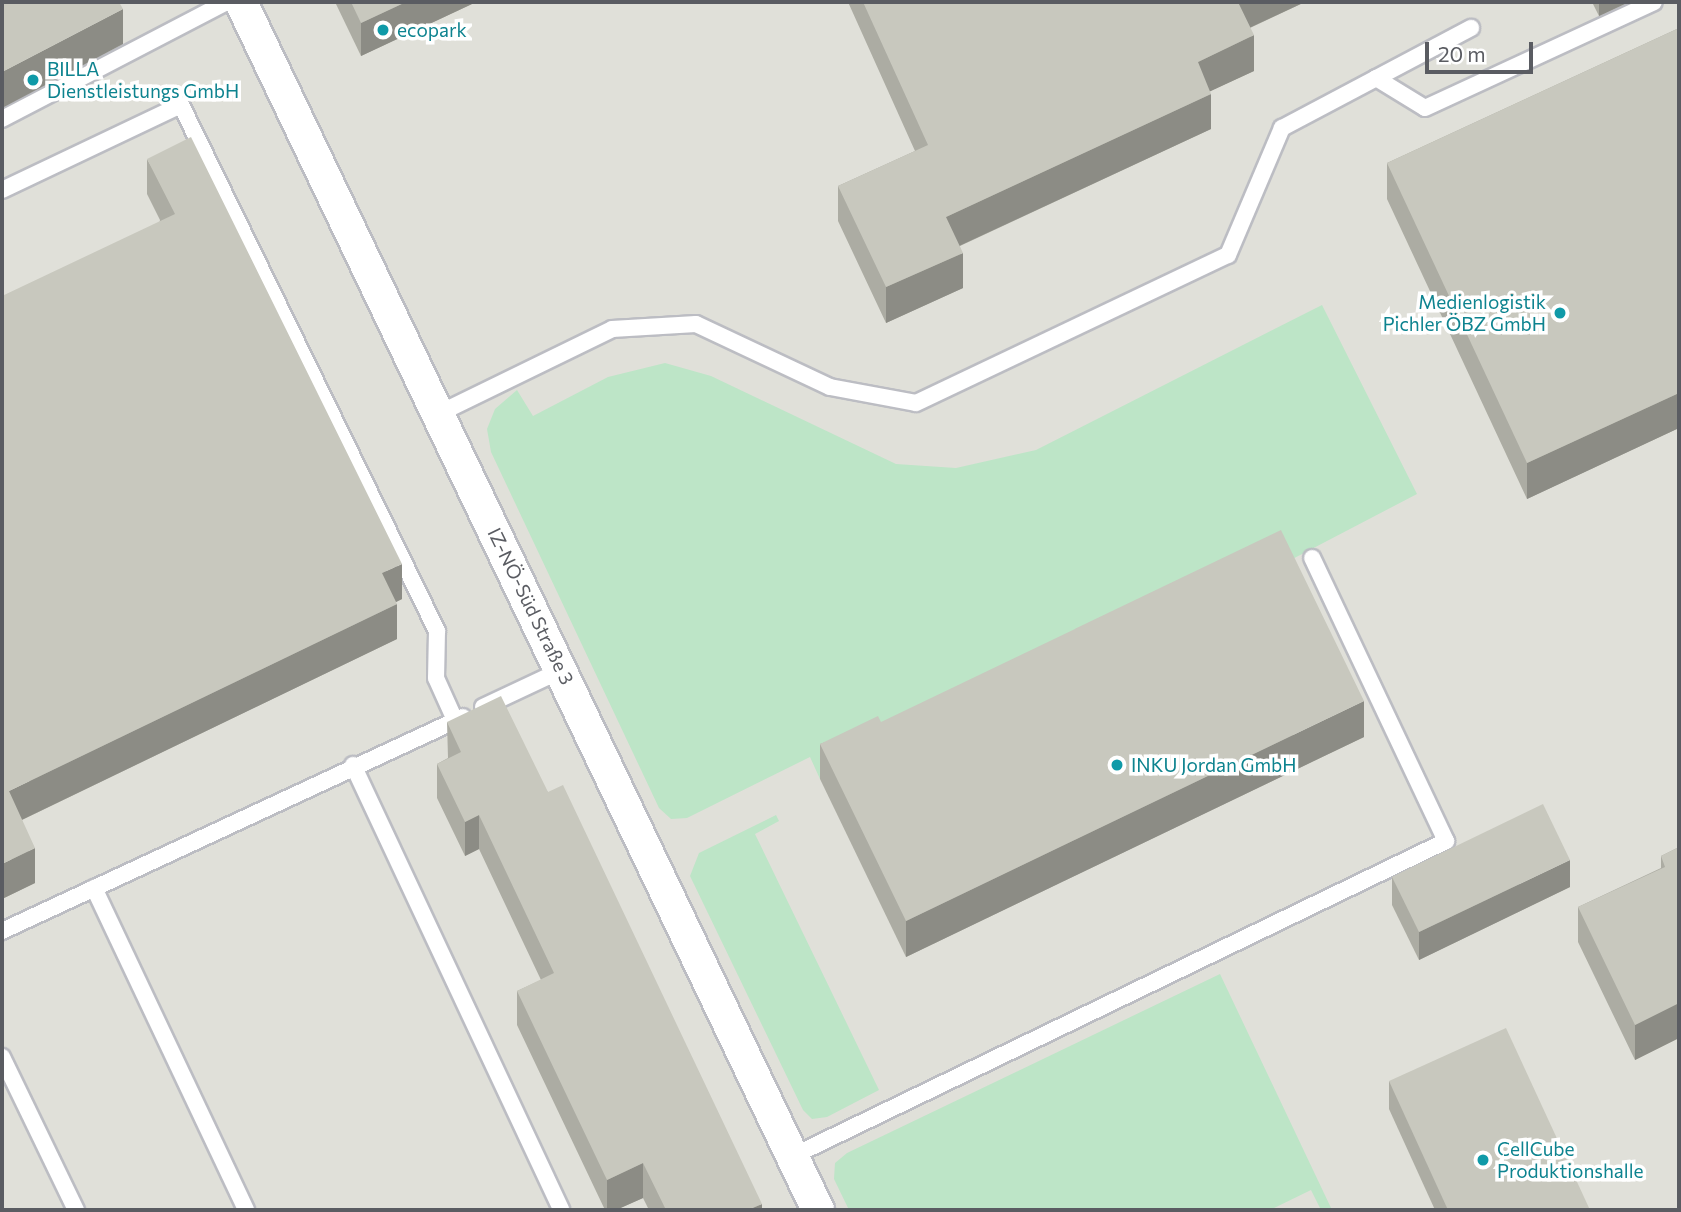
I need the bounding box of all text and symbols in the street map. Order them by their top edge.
place label: ecopark [397,19,467,41]
marker: ecopark [375,22,391,38]
scale bar [1429,28,1538,72]
text: 20 m [1438,41,1486,66]
place label: BILLA Dienstleistungs GmbH [47,58,239,102]
marker: BILLA Dienstleistungs GmbH [25,72,41,88]
place label: Medienlogistik Pichler ÖBZ GmbH [1383,291,1546,335]
marker: Medienlogistik Pichler ÖBZ GmbH [1552,305,1568,321]
street label: IZ-NÖ-Süd Straße 3 [483,524,579,688]
place label: INKU Jordan GmbH [1131,754,1296,776]
marker: INKU Jordan GmbH [1109,757,1125,773]
place label: CellCube Produktionshalle [1497,1138,1643,1182]
marker: CellCube Produktionshalle [1475,1152,1491,1168]

